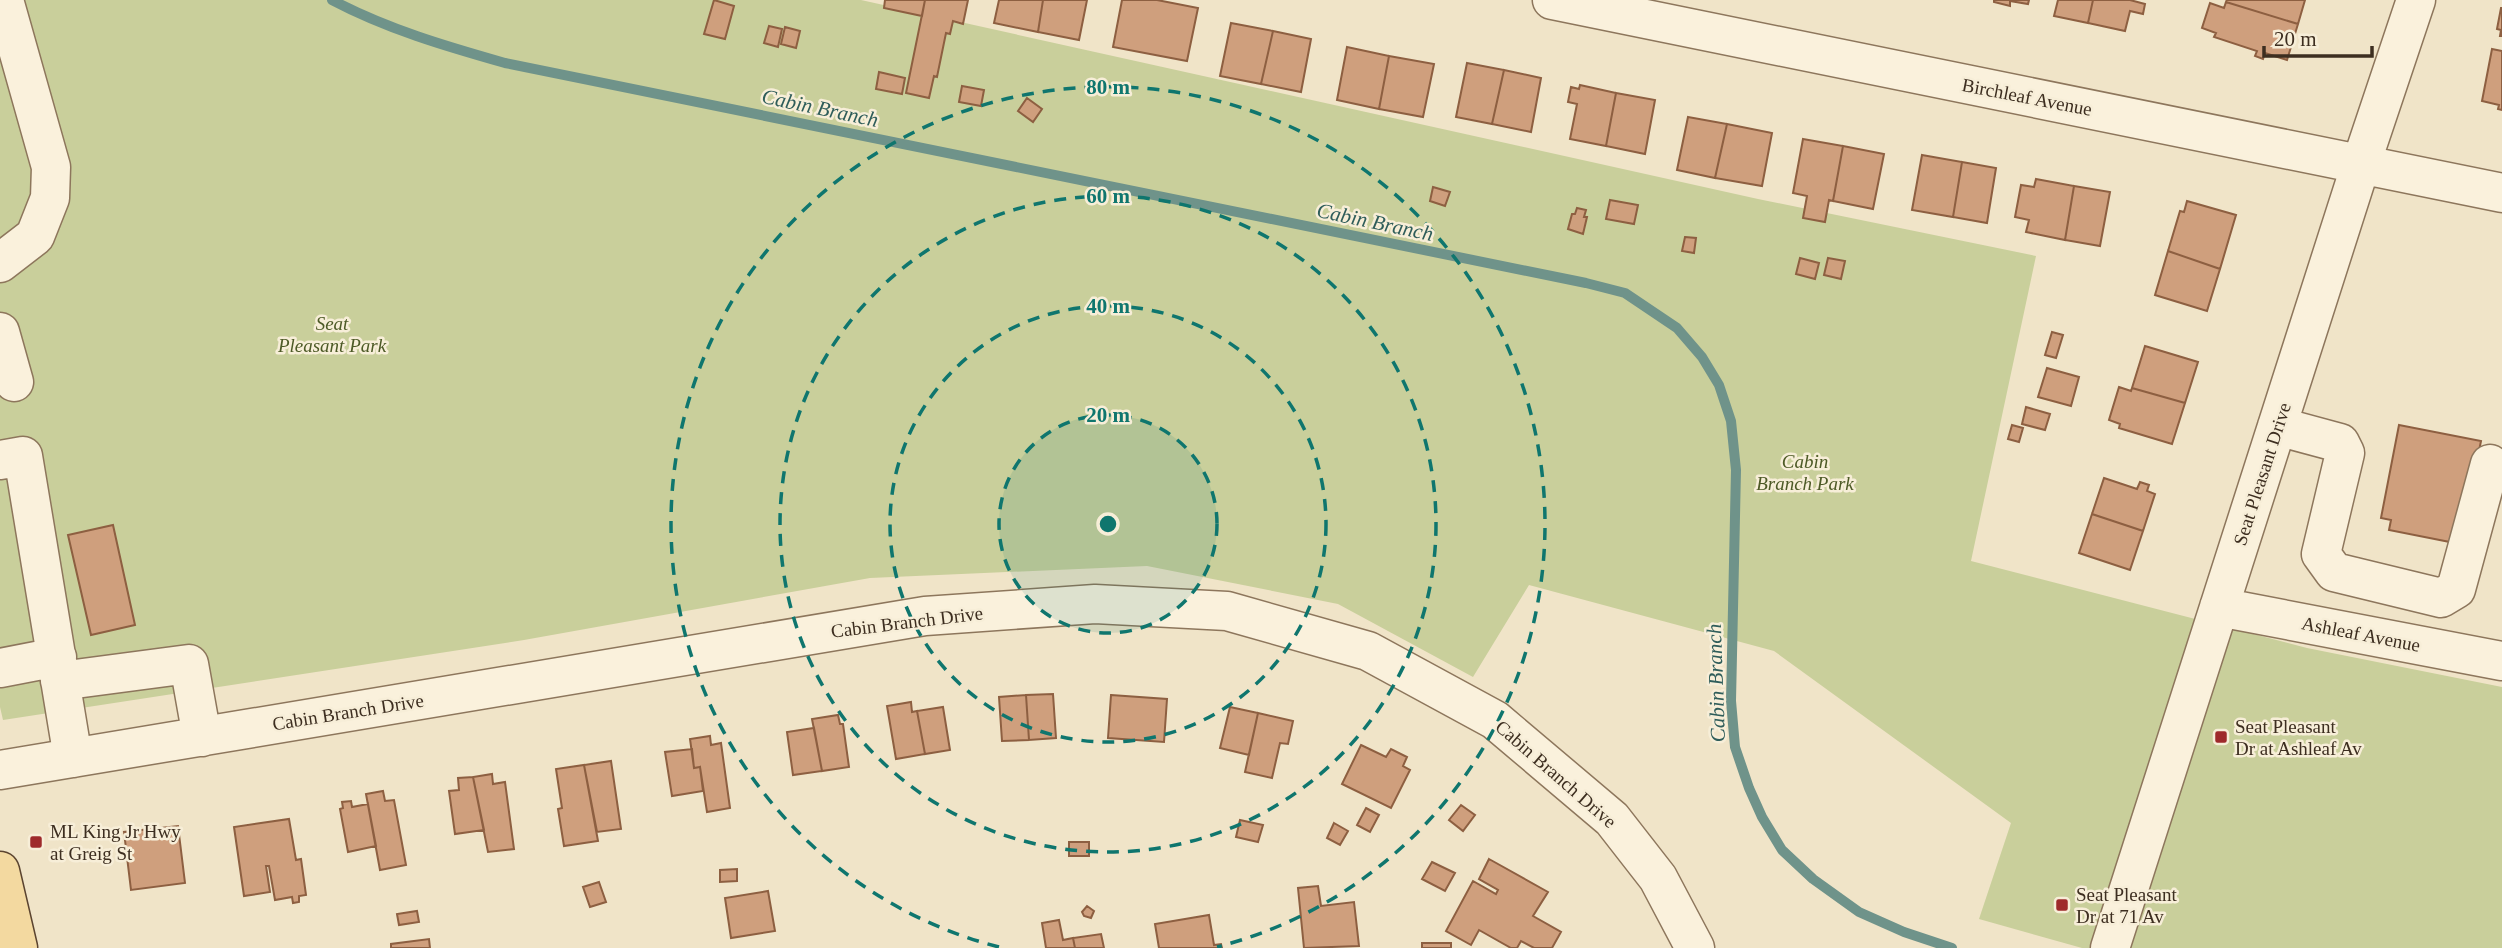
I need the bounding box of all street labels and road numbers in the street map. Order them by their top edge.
street label: Birchleaf Avenue [1960,74,2094,120]
street label: Seat Pleasant Drive [2229,400,2295,548]
street label: Cabin Branch Drive [830,602,984,642]
street label: Ashleaf Avenue [2300,612,2422,656]
street label: Cabin Branch Drive [271,690,425,734]
street label: Cabin Branch Drive [1491,716,1621,832]

